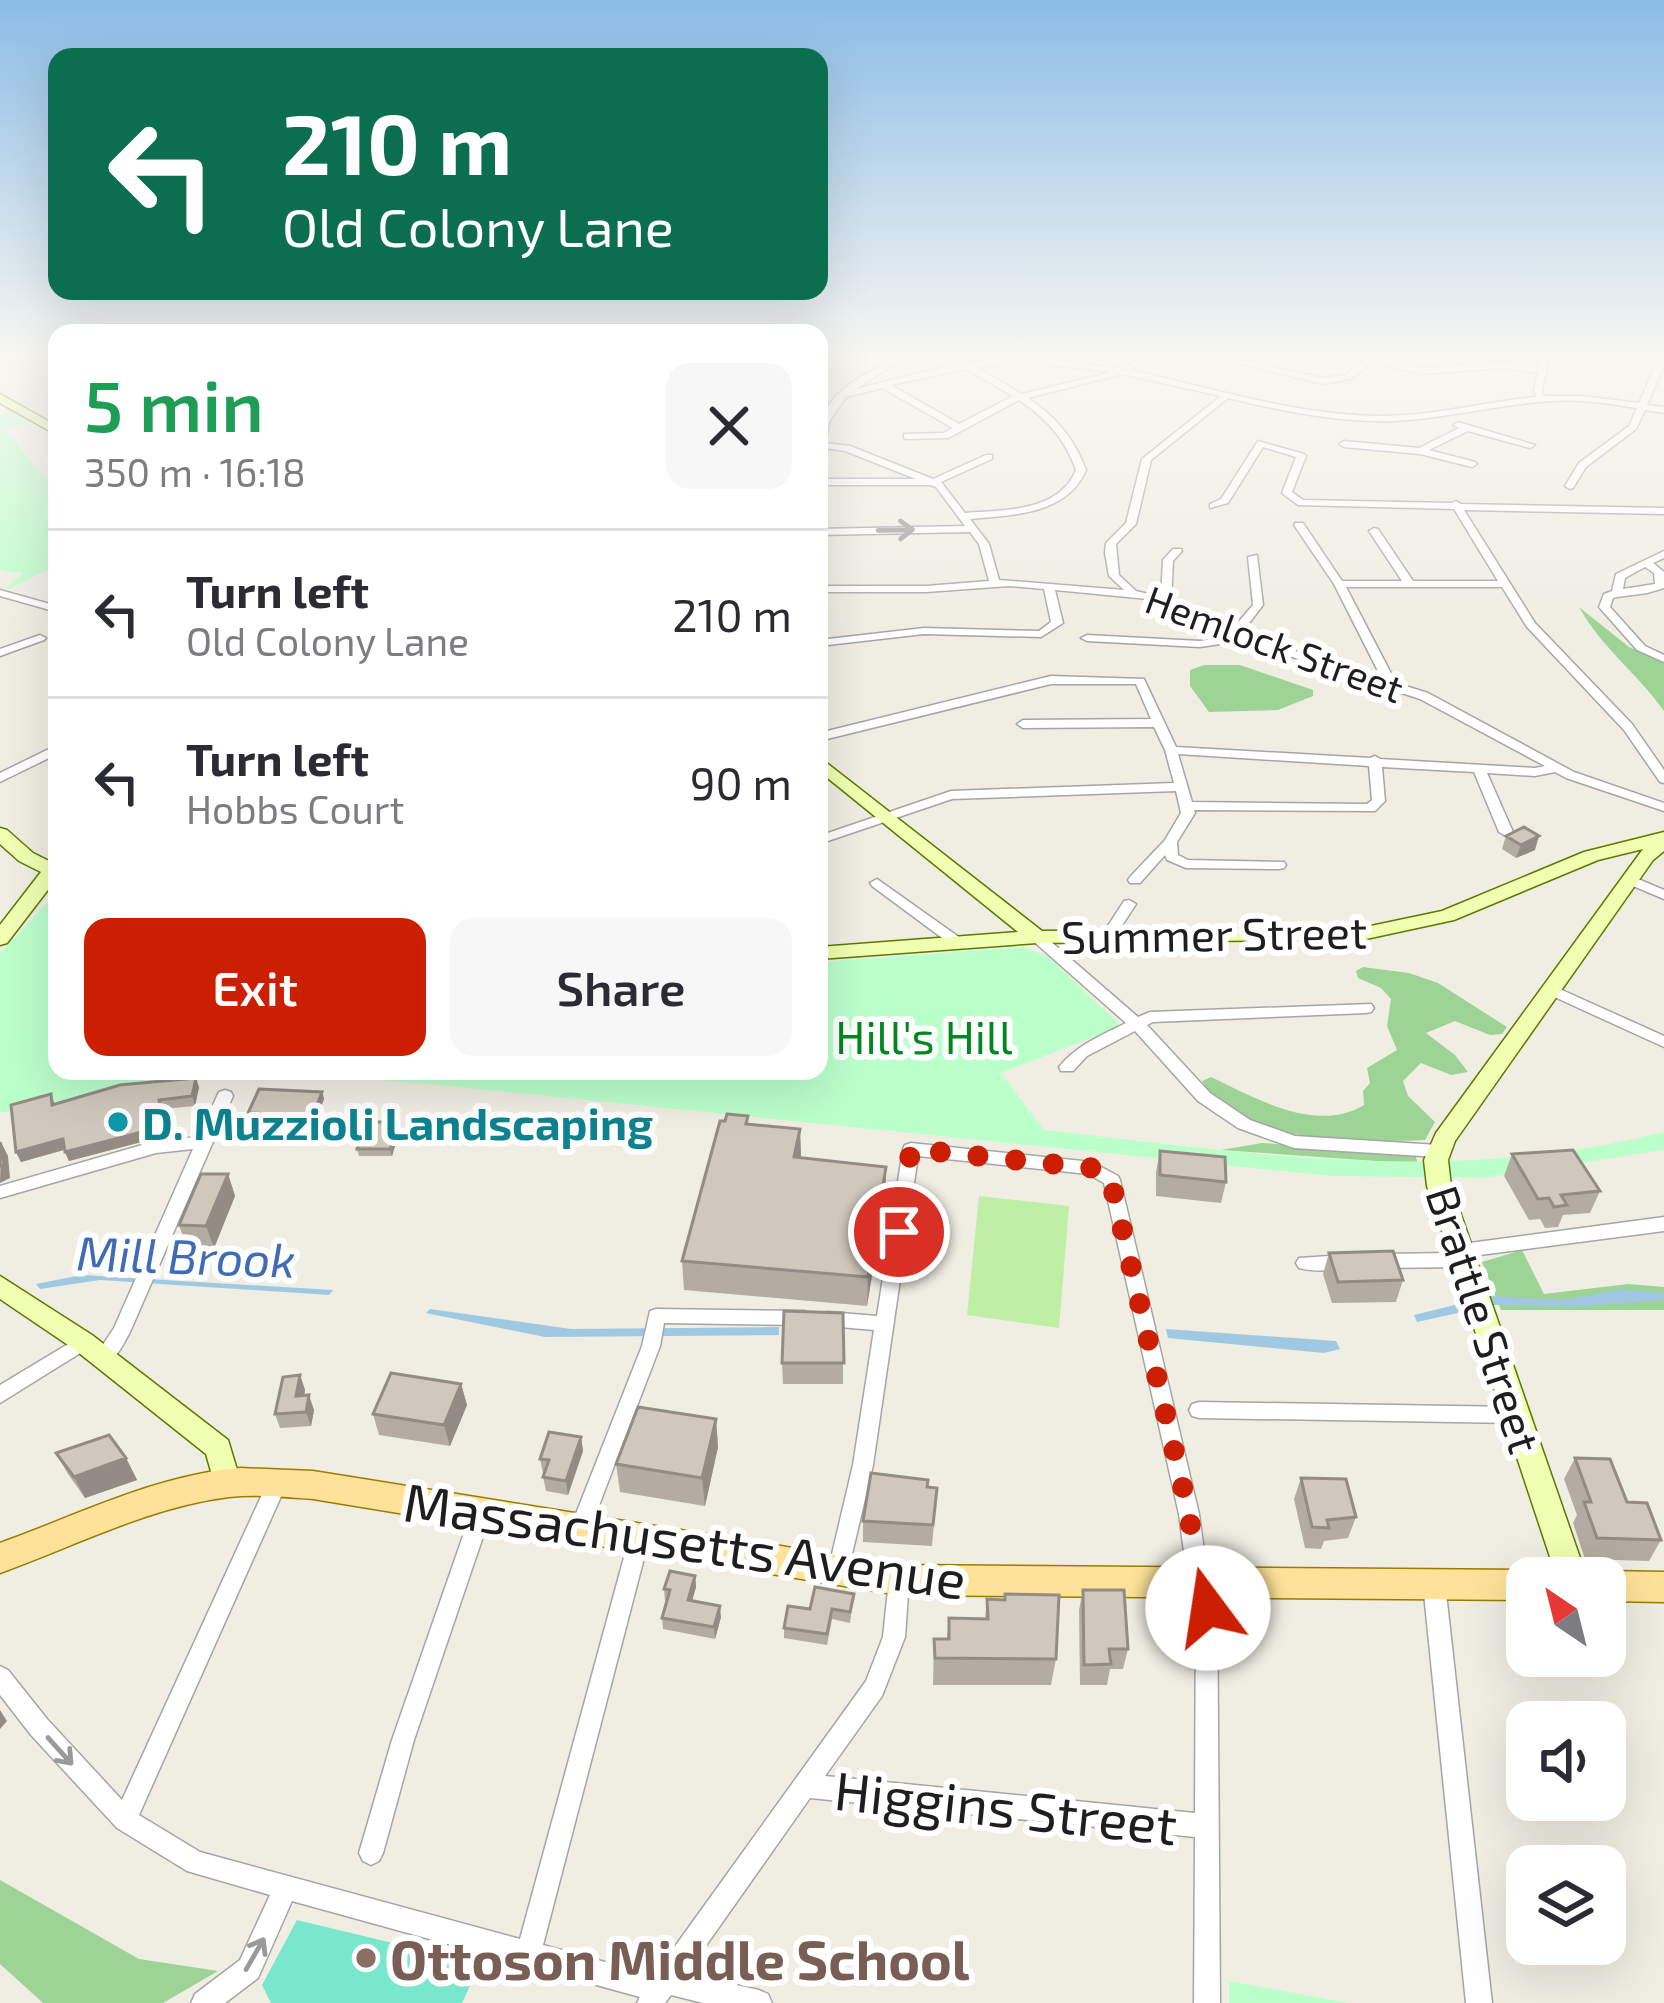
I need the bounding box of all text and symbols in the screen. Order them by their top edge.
text: 210 m [282,91,512,192]
icon: left [84,96,240,252]
text: Old Colony Lane [282,193,674,258]
text: 5 min [84,360,264,446]
button: close [666,363,792,489]
text: 350 m · 16:18 [84,448,306,495]
one-way arrow [876,519,915,542]
text: Turn left [186,563,369,617]
street label: Hemlock Street [1140,575,1410,711]
icon: left [84,581,150,647]
text: 210 m [672,587,792,641]
text: Old Colony Lane [186,617,469,664]
text: Turn left [186,731,369,785]
icon: left [84,749,150,815]
text: 90 m [690,755,792,809]
text: Hobbs Court [186,785,404,832]
street label: Summer Street [1061,903,1367,963]
button: Exit [84,918,426,1056]
button: Share [450,918,792,1056]
park label: Hill's Hill [835,1009,1013,1063]
place label: D. Muzzioli Landscaping [142,1095,653,1149]
marker: D. Muzzioli Landscaping [105,1109,131,1135]
street label: Brattle Street [1416,1179,1554,1459]
pin [848,1181,950,1283]
icon: arrive [866,1199,932,1265]
water label: Mill Brook [76,1222,296,1288]
street label: Massachusetts Avenue [400,1467,970,1611]
position arrow [1145,1545,1271,1671]
north arrow [1506,1557,1626,1677]
map controls [1506,1557,1626,1965]
button: sound [1506,1701,1626,1821]
one-way arrow [46,1735,73,1765]
street label: Higgins Street [832,1756,1180,1856]
button: layers [1506,1845,1626,1965]
place label: Ottoson Middle School [390,1926,970,1991]
one-way arrow [244,1937,268,1972]
marker: Ottoson Middle School [353,1945,379,1971]

